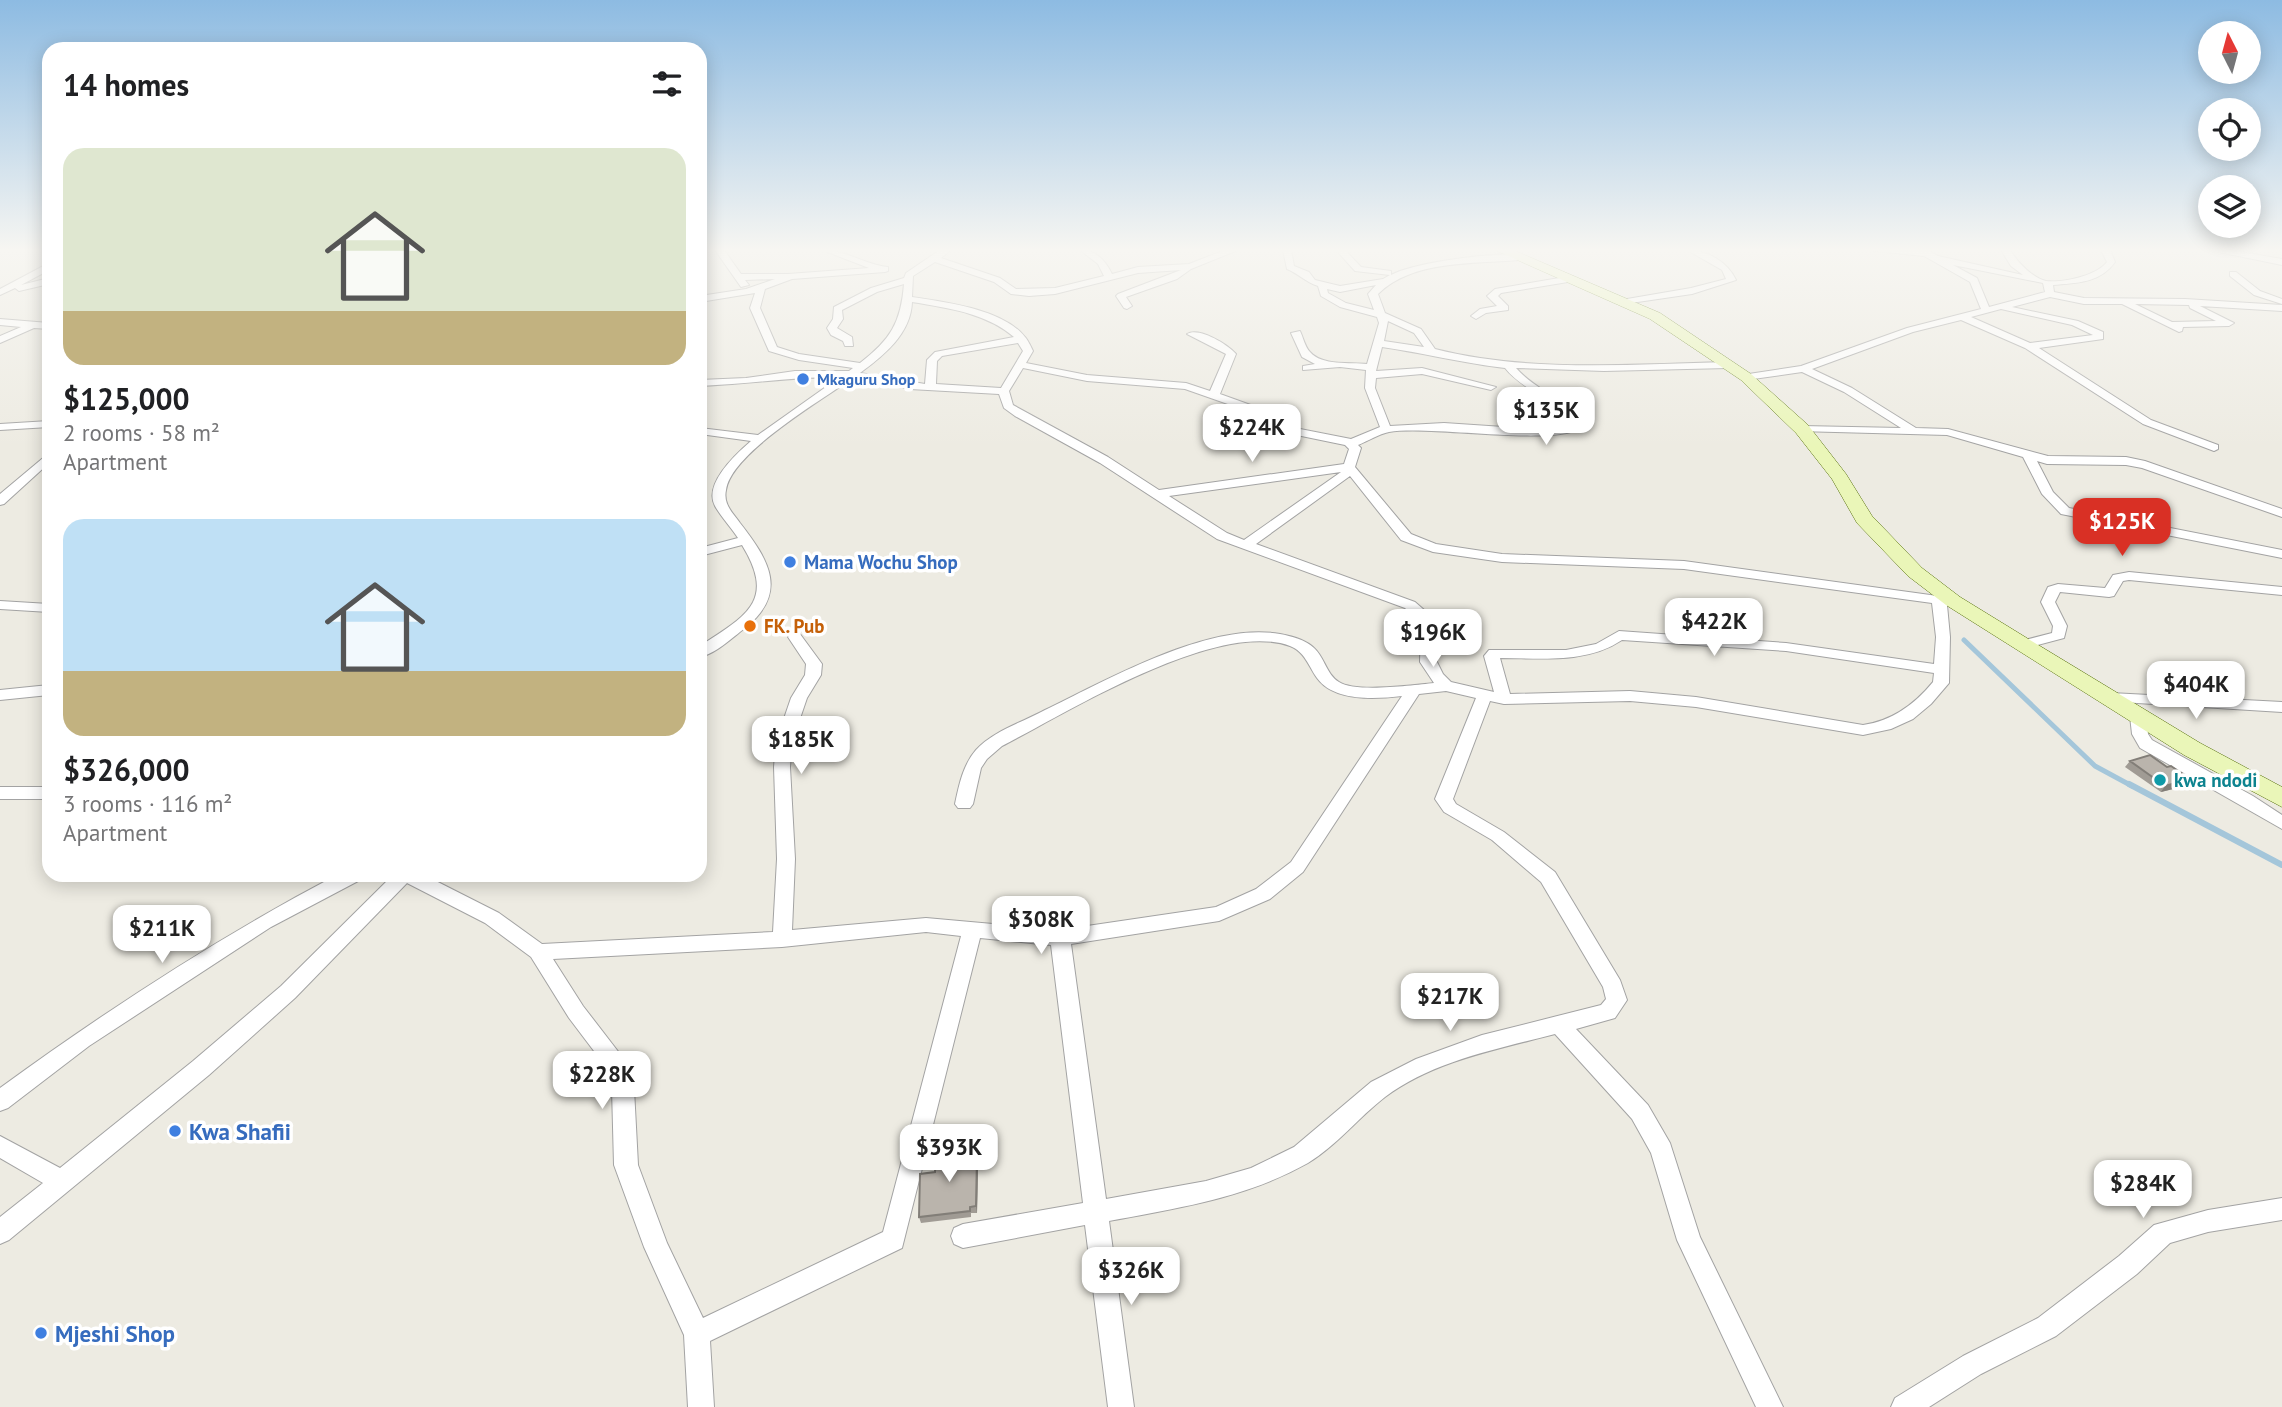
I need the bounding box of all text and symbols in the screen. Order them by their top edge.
north arrow [2198,21,2261,84]
map controls [2198,21,2261,238]
text: 14 homes [63,65,189,104]
icon: filters [648,65,686,103]
button: locate [2198,98,2261,161]
button: layers [2198,175,2261,238]
icon: home [312,193,438,319]
place label: Mkaguru Shop [817,369,916,389]
marker: Mkaguru Shop [795,371,811,387]
text: $125,000 [63,379,190,418]
pin: $135K [1497,388,1595,447]
text: $135K [1513,395,1579,424]
pin: $224K [1203,405,1301,464]
text: $224K [1219,412,1285,441]
text: 2 rooms · 58 m² [63,418,220,447]
text: Apartment [63,447,167,476]
pin: $125K [2073,498,2171,558]
text: $125K [2089,506,2155,535]
place label: Mama Wochu Shop [804,550,958,574]
marker: Mama Wochu Shop [782,554,798,570]
icon: home [312,564,438,690]
pin: $422K [1665,598,1763,658]
text: $422K [1681,606,1747,635]
pin: $196K [1384,610,1482,669]
place label: FK. Pub [764,614,824,638]
text: $196K [1400,617,1466,646]
marker: FK. Pub [742,618,758,634]
pin: $404K [2147,662,2245,721]
text: $404K [2163,669,2229,698]
pin: $185K [752,716,850,776]
text: $185K [768,724,834,753]
text: $326,000 [63,750,190,789]
place label: kwa ndodi [2174,768,2257,792]
marker: kwa ndodi [2152,772,2168,788]
text: 3 rooms · 116 m² [63,789,232,818]
text: Apartment [63,818,167,847]
pin: $308K [992,897,1090,956]
text: $308K [1008,904,1074,933]
pin: $211K [113,906,211,965]
text: $211K [129,913,195,942]
pin: $217K [1401,974,1499,1033]
text: $217K [1417,981,1483,1010]
pin: $228K [553,1052,651,1111]
text: $228K [569,1059,635,1088]
place label: Kwa Shafii [189,1117,291,1146]
marker: Kwa Shafii [167,1123,183,1139]
pin: $393K [900,1124,998,1184]
text: $393K [916,1132,982,1161]
pin: $284K [2094,1160,2192,1220]
text: $284K [2110,1168,2176,1197]
pin: $326K [1082,1248,1180,1307]
text: $326K [1098,1255,1164,1284]
place label: Mjeshi Shop [55,1319,175,1348]
marker: Mjeshi Shop [33,1325,49,1341]

